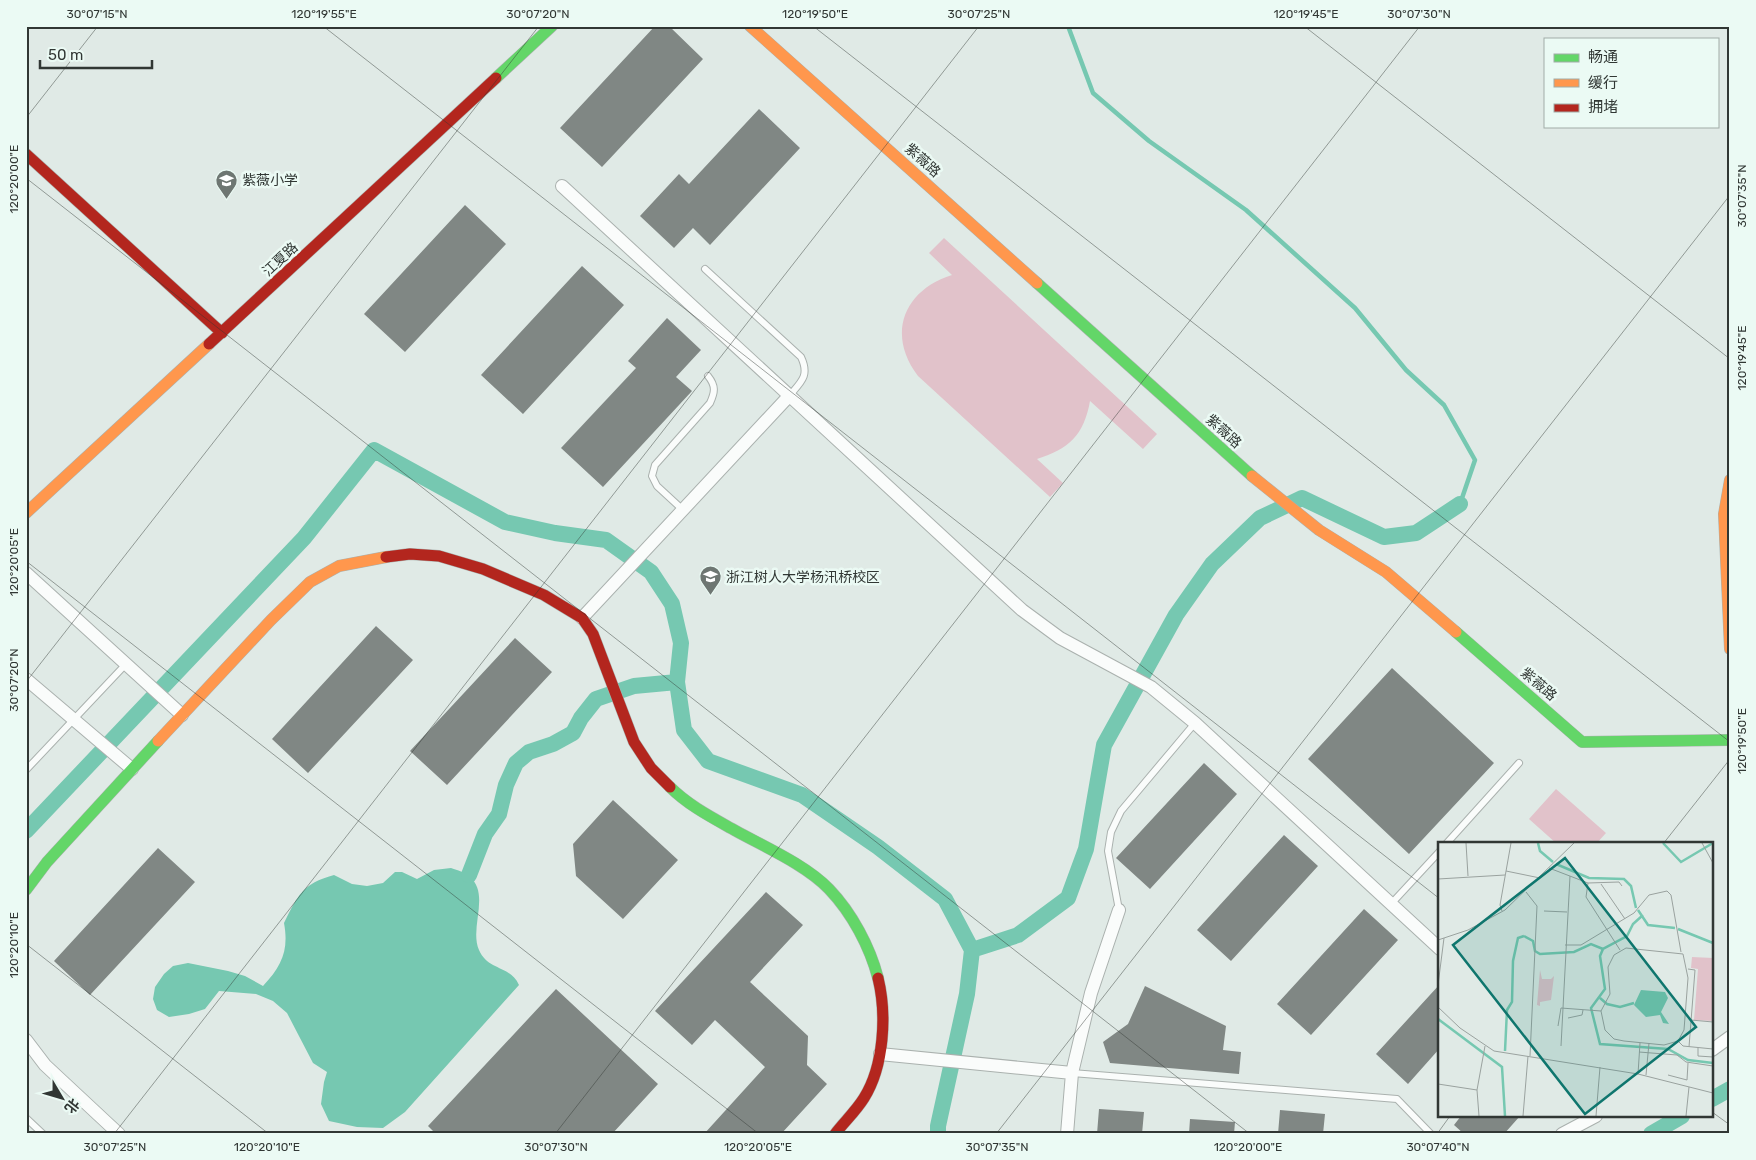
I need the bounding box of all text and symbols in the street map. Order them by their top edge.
text: 30°07'15"N [67,7,127,21]
text: 120°19'55"E [291,7,357,21]
text: 30°07'20"N [506,7,570,21]
text: 120°19'50"E [782,7,848,21]
text: 30°07'25"N [948,7,1010,21]
text: 120°19'45"E [1273,7,1339,21]
text: 30°07'30"N [1387,7,1451,21]
scale bar [40,38,152,70]
legend [1544,38,1718,128]
text: 50 m [48,46,83,64]
text: 畅通 [1588,48,1618,66]
text: 缓行 [1588,74,1618,92]
text: 拥堵 [1588,98,1618,116]
street label: 紫薇路 [901,140,944,181]
text: 120°20'00"E [7,145,21,213]
text: 30°07'35"N [1735,164,1749,228]
school or university icon: 紫薇小学 [214,168,238,199]
place label: 紫薇小学 [242,172,298,189]
street label: 江夏路 [259,239,301,280]
text: 120°19'45"E [1735,325,1749,391]
street label: 紫薇路 [1202,411,1245,452]
text: 120°20'05"E [7,528,21,596]
school or university icon: 浙江树人大学杨汛桥校区 [698,565,722,596]
place label: 浙江树人大学杨汛桥校区 [726,569,880,586]
text: 30°07'20"N [7,648,21,712]
street label: 紫薇路 [1517,664,1560,705]
text: 120°19'50"E [1735,708,1749,774]
inset map [1438,842,1714,1118]
text: 120°20'10"E [7,912,21,978]
north arrow [38,1072,88,1122]
text: 北 [61,1095,83,1116]
text: 30°07'25"N [84,1140,146,1154]
text: 120°20'10"E [234,1140,300,1154]
text: 30°07'30"N [524,1140,588,1154]
text: 120°20'05"E [724,1140,792,1154]
text: 30°07'35"N [965,1140,1029,1154]
text: 120°20'00"E [1214,1140,1282,1154]
text: 30°07'40"N [1406,1140,1470,1154]

